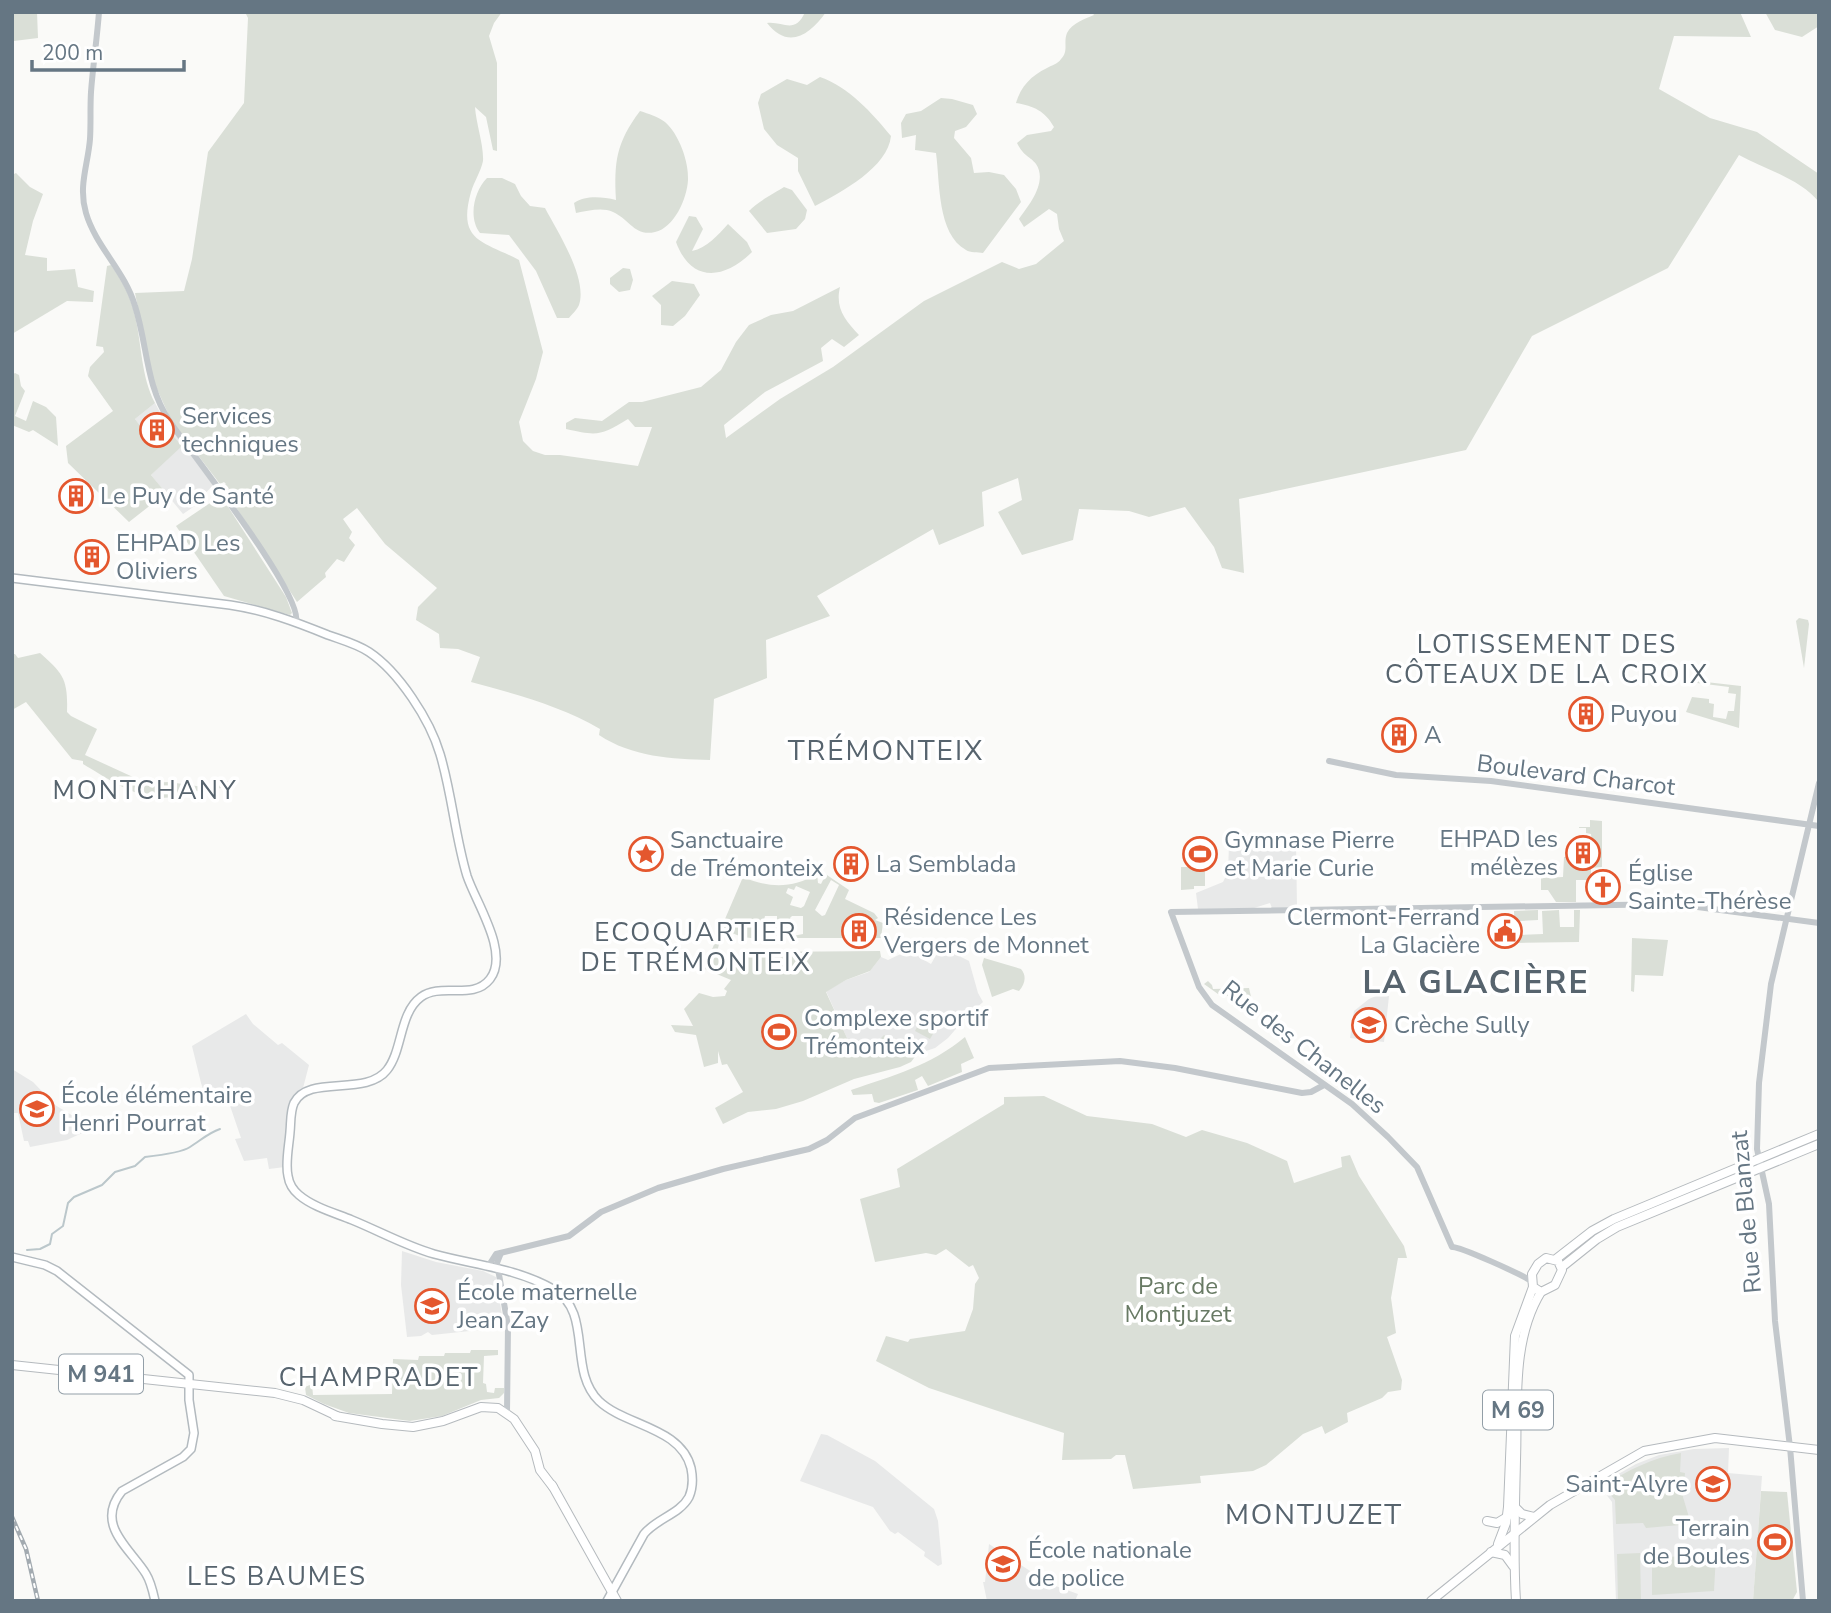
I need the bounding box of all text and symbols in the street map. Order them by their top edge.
scale bar [32,28,184,72]
text: 200 m [42,39,103,67]
place label: Services techniques [182,400,299,460]
building icon: Services techniques [138,411,176,449]
building icon: Le Puy de Santé [57,477,95,515]
place label: Le Puy de Santé [100,480,274,512]
place label: EHPAD Les Oliviers [116,527,240,587]
building icon: EHPAD Les Oliviers [73,538,111,576]
district label: LOTISSEMENT DES CÔTEAUX DE LA CROIX [1385,627,1709,692]
building icon: Puyou [1567,695,1605,733]
place label: Puyou [1610,698,1677,730]
building icon: A [1380,716,1418,754]
place label: A [1424,719,1442,751]
district label: TRÉMONTEIX [788,732,984,770]
street label: Boulevard Charcot [1475,747,1678,803]
district label: MONTCHANY [53,773,237,808]
place label: EHPAD les mélèzes [1439,823,1558,883]
place label: Sanctuaire de Trémonteix [670,824,824,884]
place label: Gymnase Pierre et Marie Curie [1224,824,1394,884]
building icon: EHPAD les mélèzes [1564,834,1602,872]
place icon: Sanctuaire de Trémonteix [627,835,665,873]
sports icon: Gymnase Pierre et Marie Curie [1181,835,1219,873]
building icon: La Semblada [832,845,870,883]
place label: La Semblada [876,848,1017,880]
place label: Église Sainte-Thérèse [1628,857,1791,917]
church icon: Église Sainte-Thérèse [1584,868,1622,906]
place label: Résidence Les Vergers de Monnet [883,901,1089,961]
place label: Clermont-Ferrand La Glacière [1287,901,1480,961]
building icon: Résidence Les Vergers de Monnet [840,912,878,950]
public building icon: Clermont-Ferrand La Glacière [1486,912,1524,950]
district label: ECOQUARTIER DE TRÉMONTEIX [580,915,812,980]
district label: LA GLACIÈRE [1362,961,1590,1004]
street label: Rue des Chanelles [1215,973,1393,1121]
place label: Complexe sportif Trémonteix [804,1002,989,1062]
school or university icon: Crèche Sully [1350,1006,1388,1044]
place label: Crèche Sully [1394,1009,1530,1041]
sports icon: Complexe sportif Trémonteix [760,1013,798,1051]
place label: École élémentaire Henri Pourrat [61,1079,252,1139]
school or university icon: École élémentaire Henri Pourrat [18,1090,56,1128]
street label: Rue de Blanzat [1723,1129,1769,1295]
park label: Parc de Montjuzet [1124,1270,1232,1330]
place label: École maternelle Jean Zay [456,1276,637,1336]
school or university icon: École maternelle Jean Zay [413,1287,451,1325]
road number: M 941 [59,1354,143,1394]
district label: CHAMPRADET [279,1360,479,1395]
road number: M 69 [1483,1390,1553,1429]
school or university icon: Saint-Alyre [1694,1465,1732,1503]
place label: Saint-Alyre [1566,1468,1688,1500]
district label: MONTJUZET [1225,1496,1403,1534]
place label: Terrain de Boules [1643,1512,1750,1572]
sports icon: Terrain de Boules [1756,1523,1794,1561]
place label: École nationale de police [1028,1534,1192,1594]
school or university icon: École nationale de police [984,1545,1022,1583]
district label: LES BAUMES [187,1559,367,1594]

